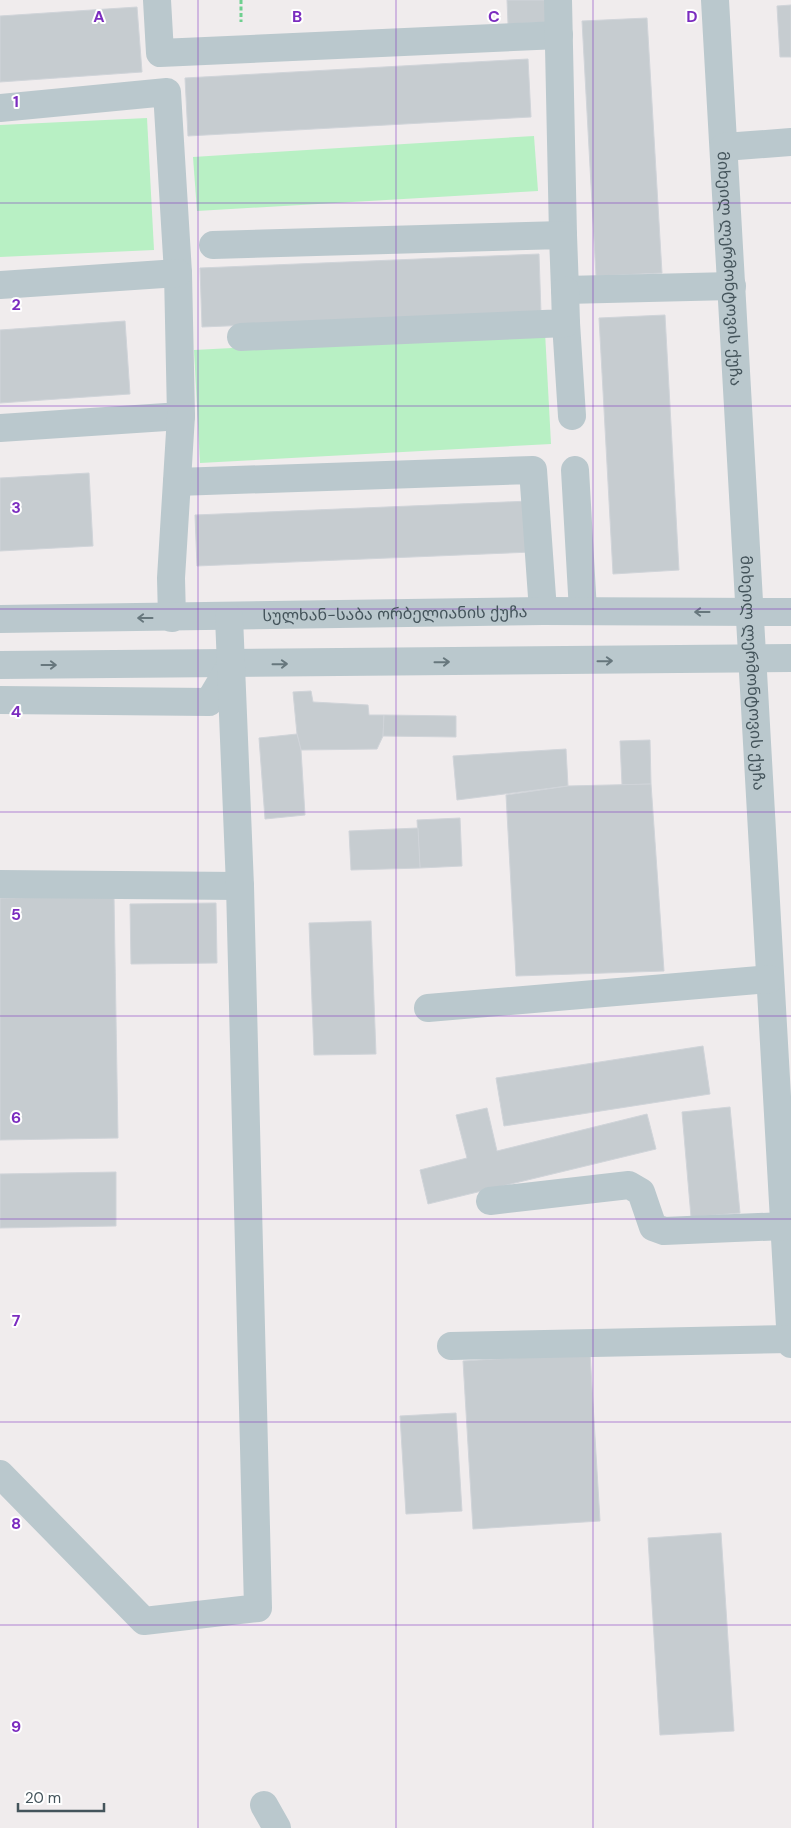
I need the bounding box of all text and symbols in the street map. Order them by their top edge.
text: A [93,6,105,27]
text: B [292,6,302,27]
text: C [488,6,500,27]
text: D [686,6,698,27]
text: 1 [13,91,19,112]
street label: მიხეილ ლერმონტოვის ქუჩა [713,151,747,387]
text: 2 [11,294,21,315]
text: 3 [11,497,21,518]
street label: მიხეილ ლერმონტოვის ქუჩა [735,555,770,791]
street label: სულხან-საბა ორბელიანის ქუჩა [262,601,528,626]
one-way arrow [694,607,710,617]
one-way arrow [138,613,154,623]
one-way arrow [596,656,613,666]
one-way arrow [434,658,450,667]
one-way arrow [272,659,288,669]
one-way arrow [40,660,56,670]
text: 4 [11,701,21,722]
text: 5 [11,904,21,925]
text: 6 [11,1107,21,1128]
text: 7 [12,1310,21,1331]
text: 8 [11,1513,21,1534]
text: 9 [11,1716,21,1737]
scale bar [18,1780,104,1812]
text: 20 m [25,1788,61,1808]

